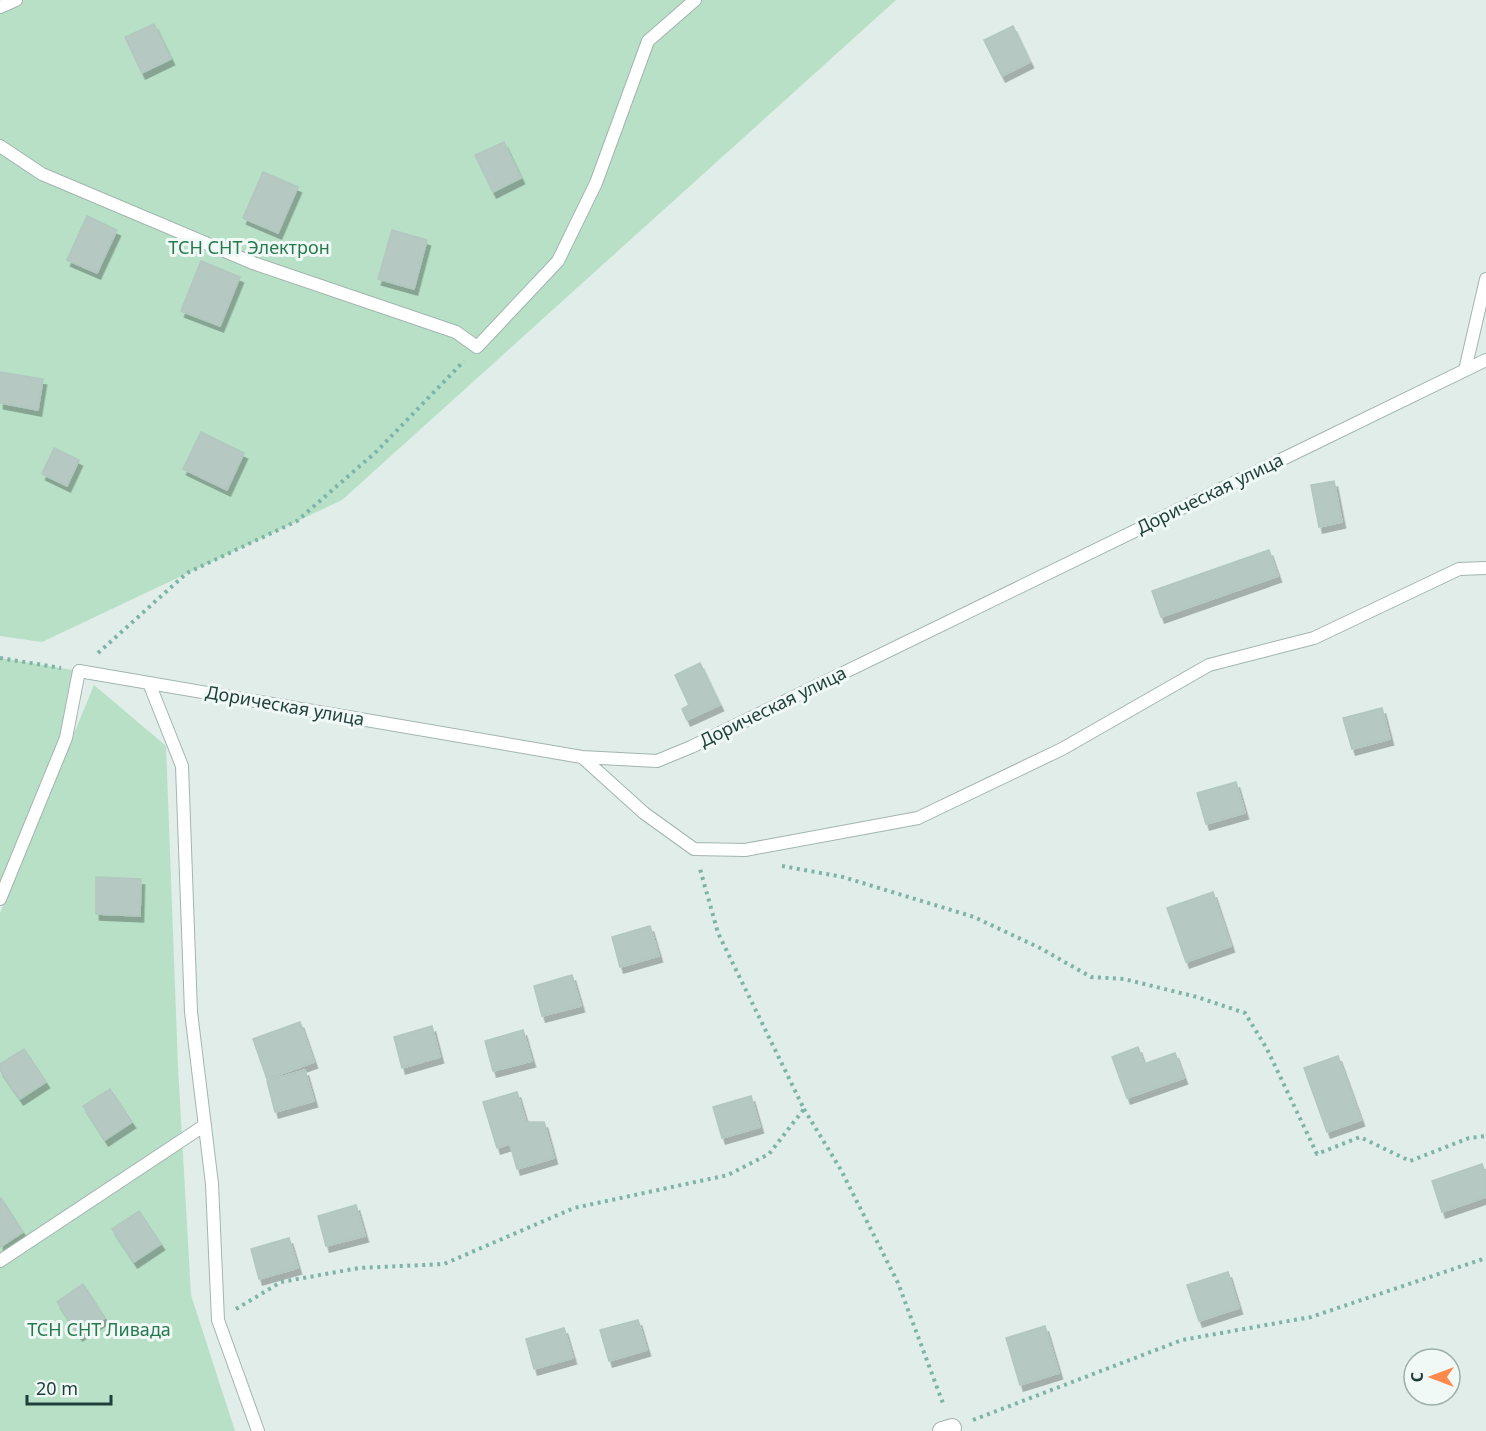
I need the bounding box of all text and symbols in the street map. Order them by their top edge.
park label: ТСН СНТ Электрон [168,235,330,259]
street label: Дорическая улица [1132,447,1287,539]
street label: Дорическая улица [695,660,850,752]
street label: Дорическая улица [204,679,366,731]
park label: ТСН СНТ Ливада [27,1317,171,1341]
north arrow [1402,1347,1462,1407]
scale bar [27,1368,111,1406]
text: С [1406,1372,1428,1382]
text: 20 m [36,1376,78,1400]

